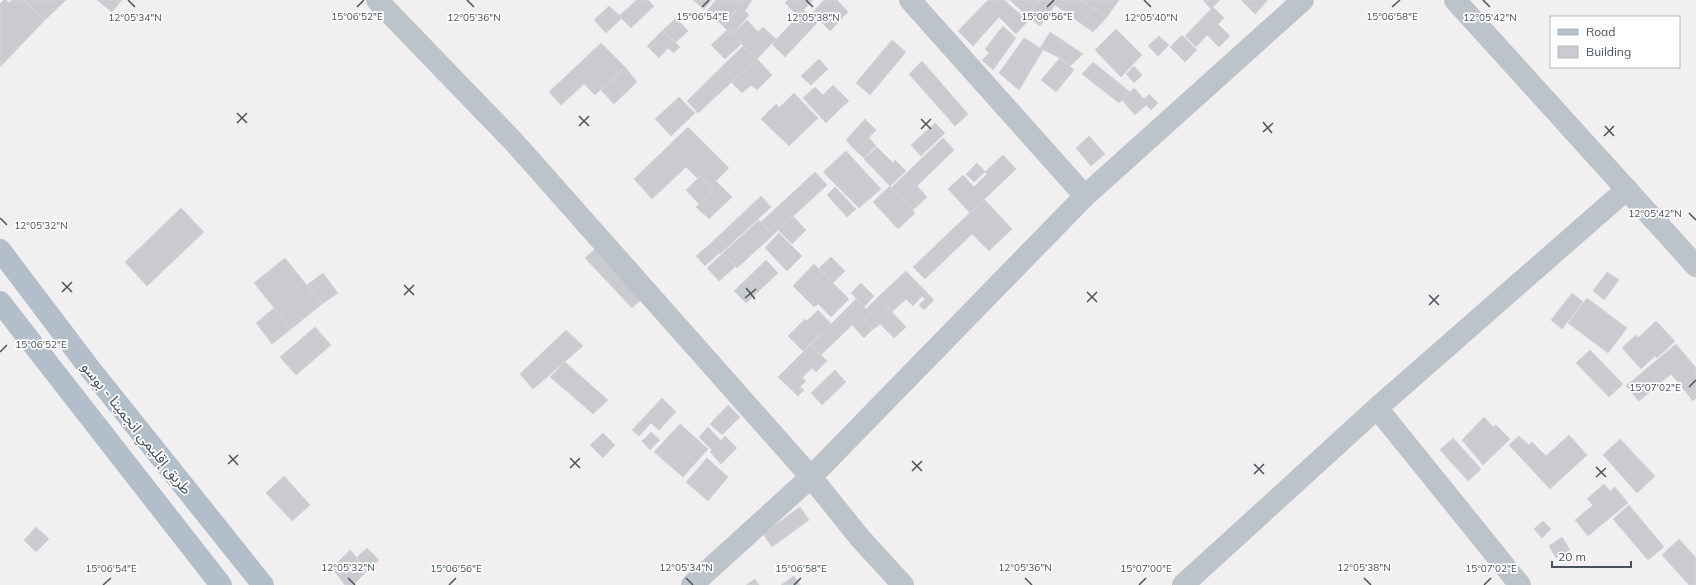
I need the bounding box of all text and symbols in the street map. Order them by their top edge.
text: 15°06'52"E [331,10,383,23]
text: 15°06'54"E [676,10,728,23]
text: 15°06'56"E [1021,10,1073,23]
text: 15°06'58"E [1366,10,1418,23]
text: 12°05'34"N [108,11,162,24]
text: 12°05'36"N [447,11,501,24]
text: 12°05'38"N [786,11,840,24]
text: 12°05'40"N [1124,11,1178,24]
text: 12°05'42"N [1463,11,1517,24]
legend [1550,16,1680,68]
text: Road [1586,24,1615,39]
text: Building [1586,44,1631,59]
text: 12°05'42"N [1628,207,1682,220]
text: 12°05'32"N [14,219,68,232]
text: 15°06'52"E [15,338,67,351]
street label: طريق إقليمي انجمينا - بوسو [76,358,196,500]
text: 15°07'02"E [1629,381,1681,394]
scale bar [1552,543,1631,569]
text: 20 m [1558,549,1586,564]
text: 12°05'32"N [321,561,375,574]
text: 12°05'34"N [659,561,713,574]
text: 12°05'36"N [998,561,1052,574]
text: 12°05'38"N [1337,561,1391,574]
text: 15°06'54"E [85,562,137,575]
text: 15°06'56"E [430,562,482,575]
text: 15°06'58"E [775,562,827,575]
text: 15°07'00"E [1120,562,1172,575]
text: 15°07'02"E [1465,562,1517,575]

